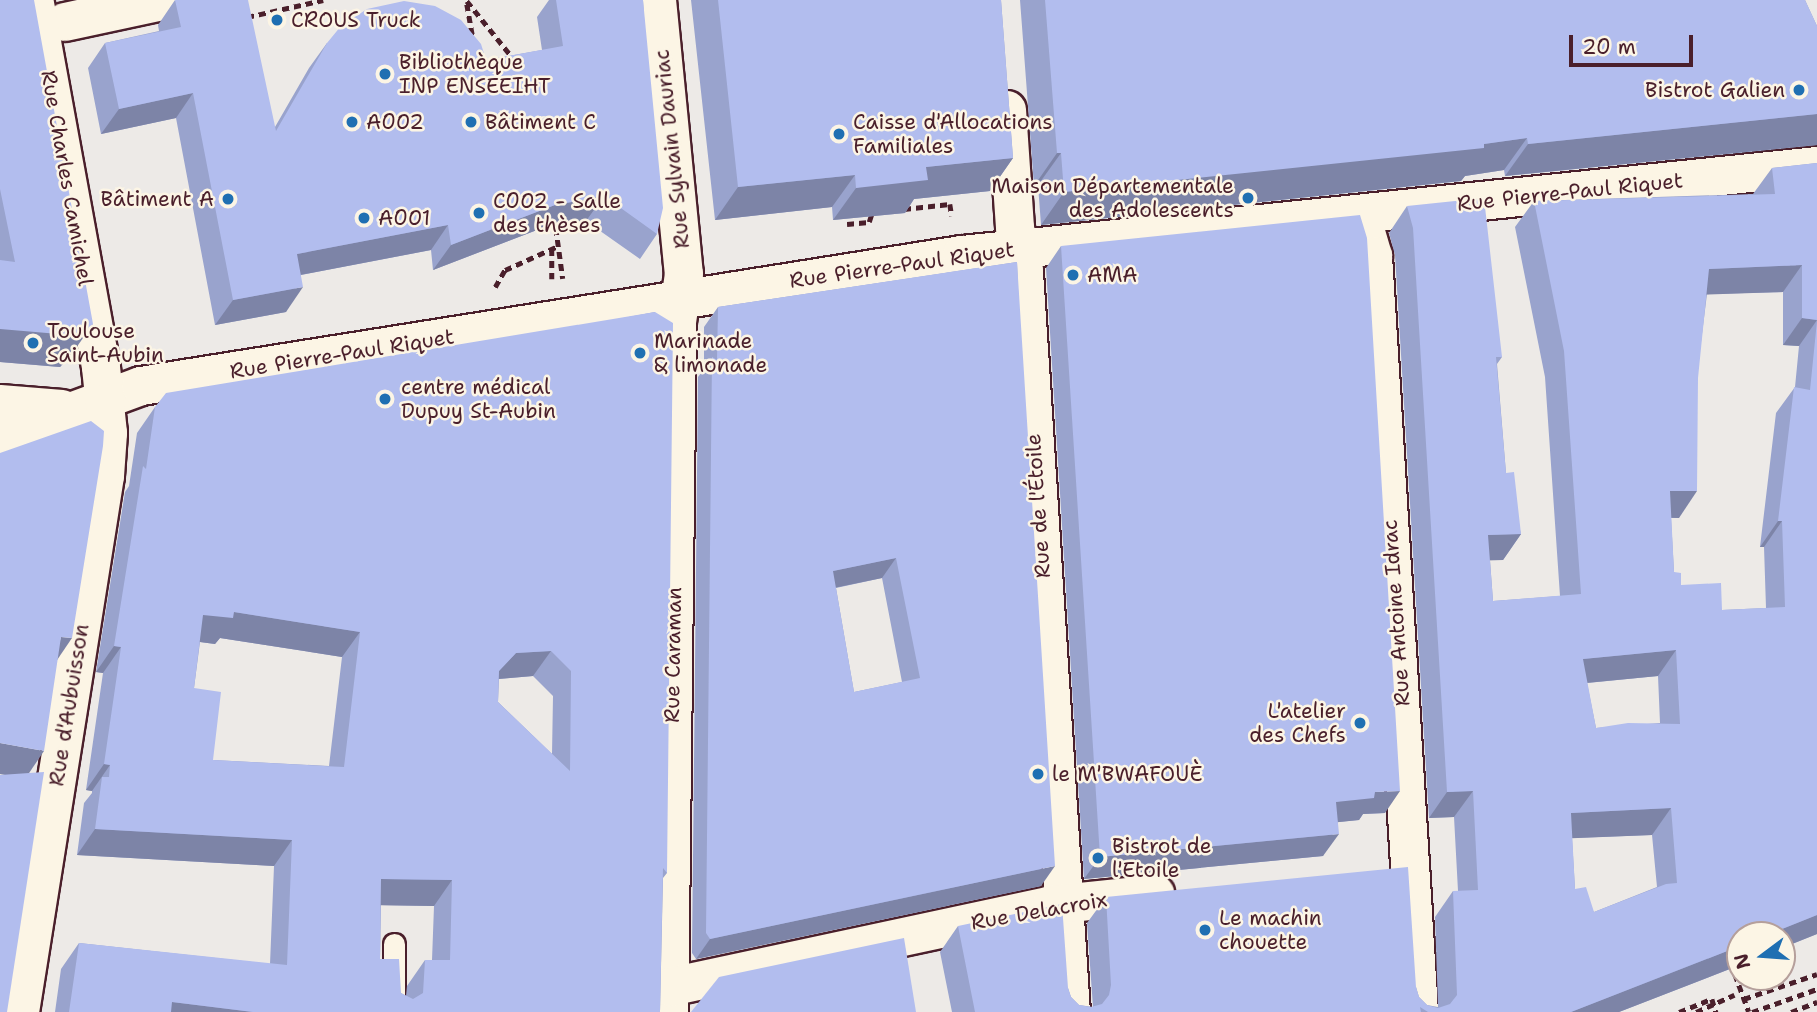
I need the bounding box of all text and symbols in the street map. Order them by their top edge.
place label: CROUS Truck [291,7,421,33]
marker: CROUS Truck [269,12,285,28]
scale bar [1572,21,1696,65]
text: 20 m [1582,33,1636,61]
street label: Rue Sylvain Dauriac [649,48,695,250]
place label: Bibliothèque INP ENSEEIHT [399,49,551,99]
marker: Bibliothèque INP ENSEEIHT [377,66,393,82]
street label: Rue Charles Camichel [36,68,98,288]
place label: Bistrot Galien [1645,77,1785,103]
marker: Bistrot Galien [1791,82,1807,98]
place label: A002 [366,109,424,135]
place label: Bâtiment C [485,109,596,135]
place label: Caisse d'Allocations Familiales [853,109,1053,159]
marker: A002 [344,114,360,130]
marker: Bâtiment C [463,114,479,130]
marker: Caisse d'Allocations Familiales [831,126,847,142]
street label: Rue Pierre-Paul Riquet [1456,168,1684,216]
place label: Maison Départementale des Adolescents [991,173,1234,223]
place label: Bâtiment A [100,186,214,212]
place label: C002 - Salle des thèses [493,188,621,238]
marker: Maison Départementale des Adolescents [1240,190,1256,206]
marker: Bâtiment A [220,191,236,207]
place label: A001 [378,205,431,231]
marker: C002 - Salle des thèses [471,205,487,221]
marker: A001 [356,210,372,226]
street label: Rue Pierre-Paul Riquet [788,237,1016,293]
place label: AMA [1087,262,1138,288]
marker: AMA [1065,267,1081,283]
place label: Toulouse Saint-Aubin [47,318,164,368]
street label: Rue Pierre-Paul Riquet [228,324,456,384]
place label: Marinade & limonade [654,328,767,378]
marker: Toulouse Saint-Aubin [25,335,41,351]
marker: Marinade & limonade [632,345,648,361]
place label: centre médical Dupuy St-Aubin [401,374,556,424]
marker: centre médical Dupuy St-Aubin [375,389,395,409]
street label: Rue de l'Étoile [1020,433,1056,579]
street label: Rue Antoine Idrac [1377,519,1415,707]
street label: Rue Caraman [659,587,687,723]
street label: Rue d'Aubuisson [44,622,94,788]
place label: L'atelier des Chefs [1249,698,1346,748]
marker: L'atelier des Chefs [1352,715,1368,731]
place label: le M'BWAFOUÈ [1052,761,1203,787]
marker: le M'BWAFOUÈ [1030,766,1046,782]
place label: Bistrot de l'Etoile [1112,833,1212,883]
marker: Bistrot de l'Etoile [1090,850,1106,866]
street label: Rue Delacroix [969,887,1109,935]
place label: Le machin chouette [1219,905,1322,955]
north arrow [1726,921,1796,991]
marker: Le machin chouette [1197,922,1213,938]
text: N [1728,951,1756,972]

